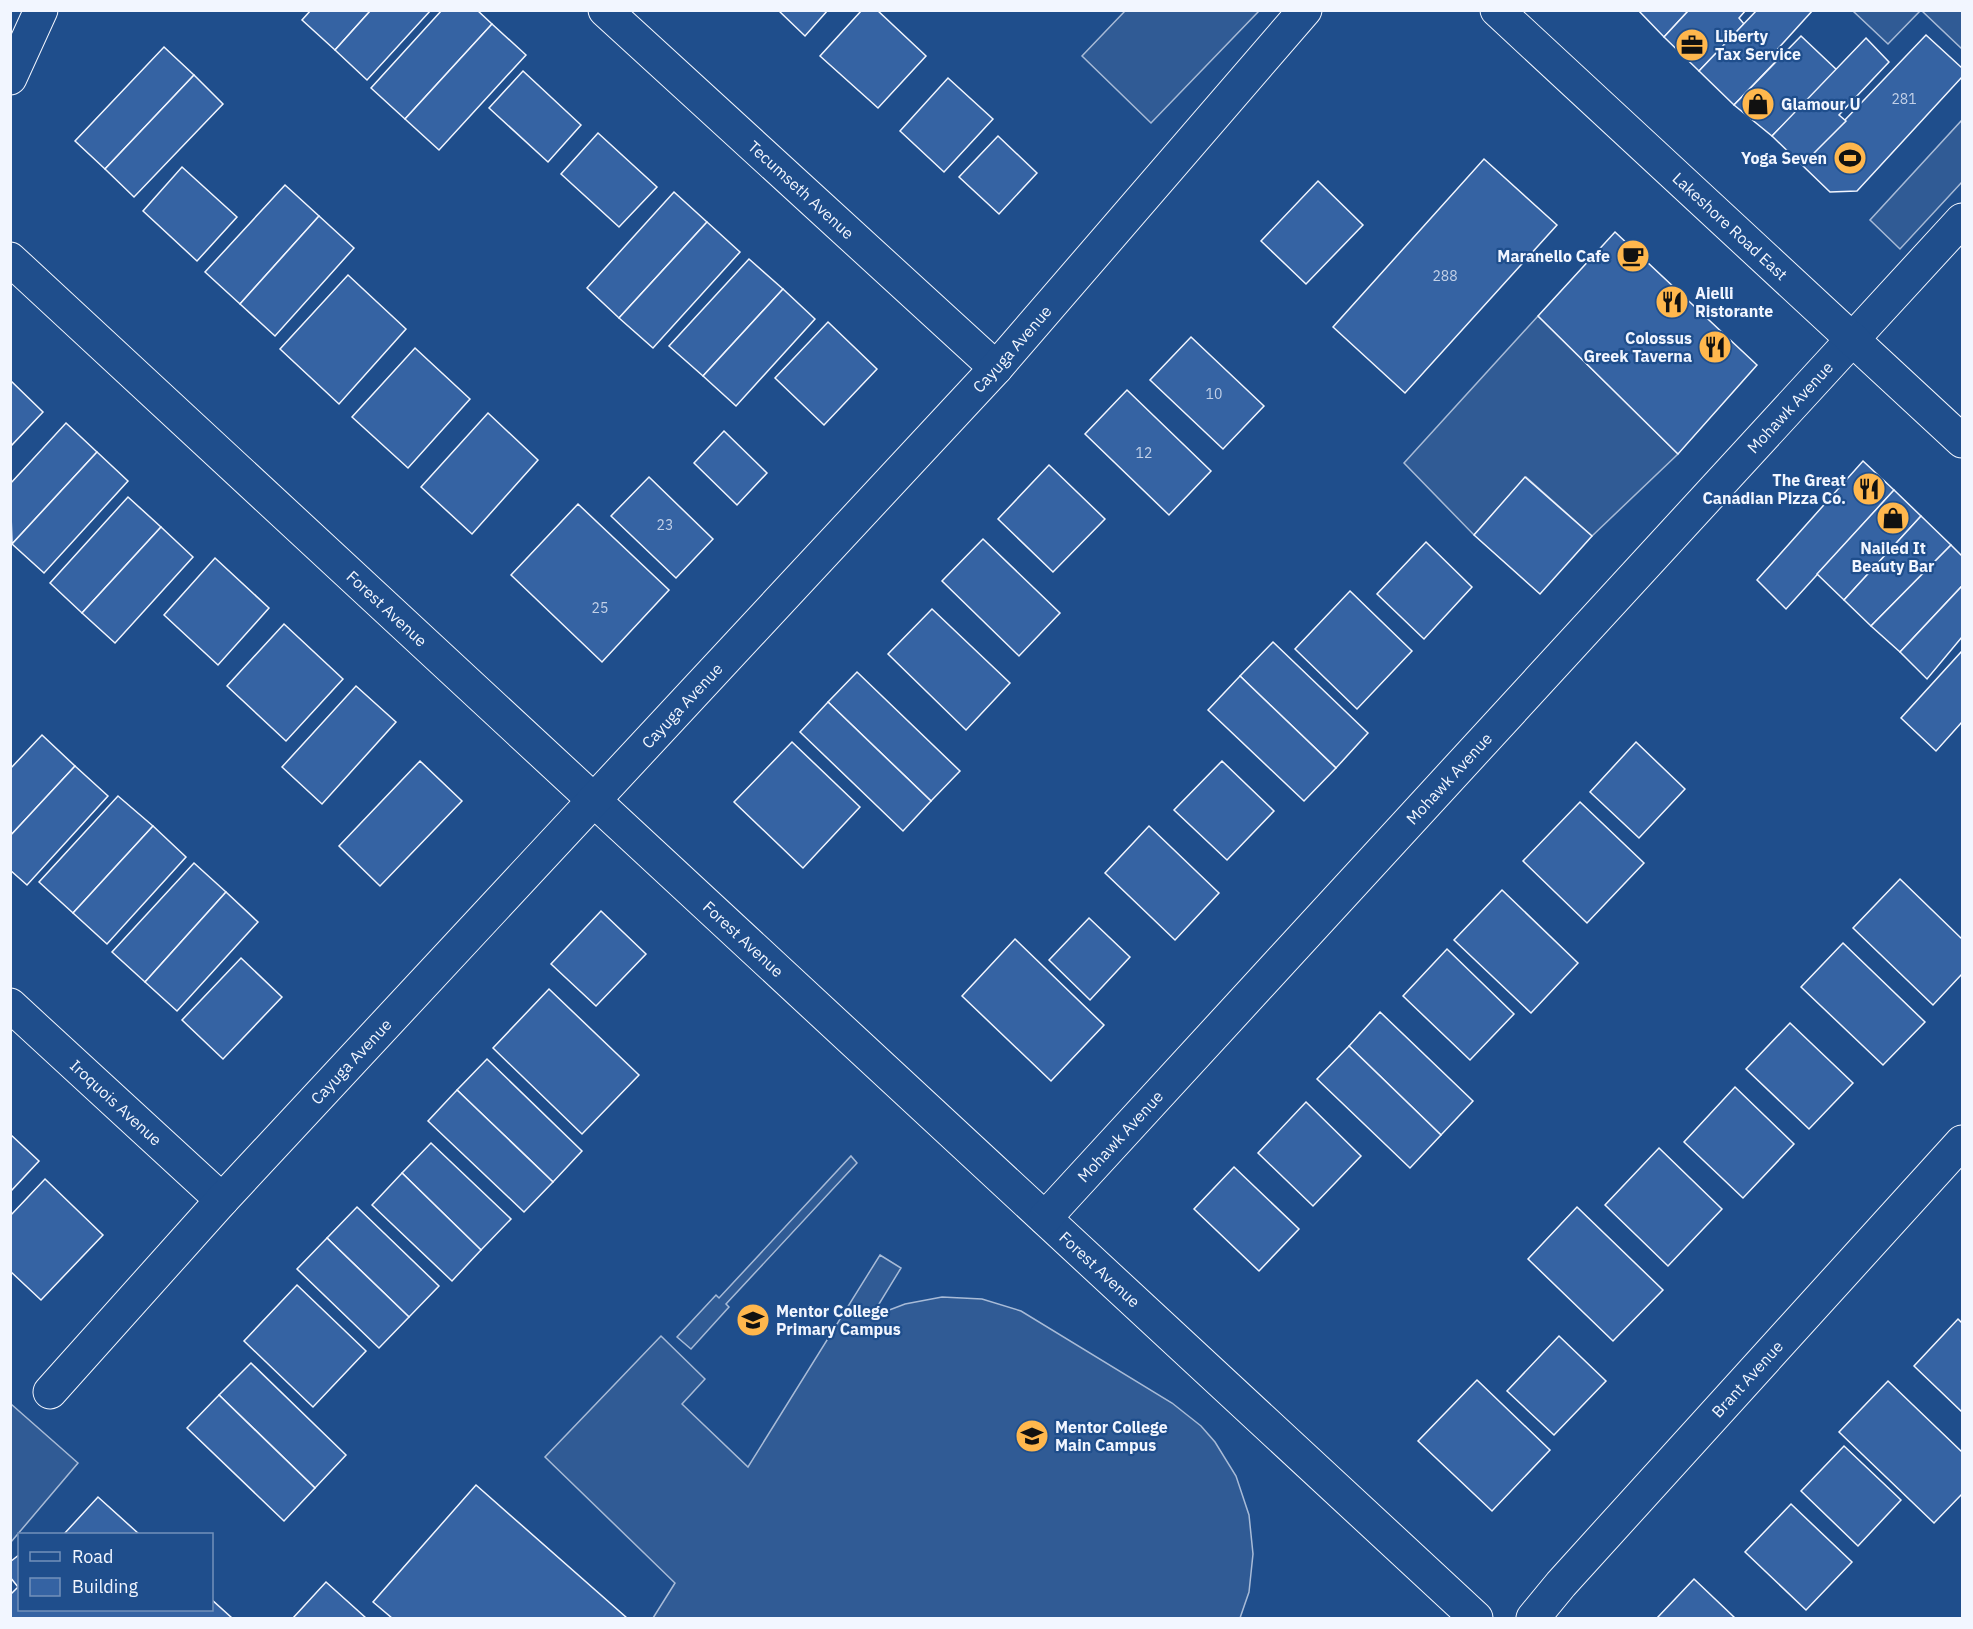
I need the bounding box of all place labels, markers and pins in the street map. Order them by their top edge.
place label: Liberty Tax Service [1715,26,1801,64]
office icon: Liberty Tax Service [1674,27,1710,63]
shop icon: Glamour U [1740,86,1776,122]
place label: Glamour U [1781,94,1861,114]
sports icon: Yoga Seven [1832,140,1868,176]
place label: Yoga Seven [1741,148,1827,168]
cafe icon: Maranello Cafe [1615,238,1651,274]
place label: Maranello Cafe [1497,246,1610,266]
place label: Aielli Ristorante [1695,283,1773,321]
restaurant icon: Aielli Ristorante [1654,284,1690,320]
place label: Colossus Greek Taverna [1583,328,1692,366]
restaurant icon: Colossus Greek Taverna [1697,329,1733,365]
place label: The Great Canadian Pizza Co. [1702,470,1846,508]
restaurant icon: The Great Canadian Pizza Co. [1851,471,1887,507]
shop icon: Nailed It Beauty Bar [1875,500,1911,536]
place label: Nailed It Beauty Bar [1852,538,1935,576]
place label: Mentor College Primary Campus [776,1301,901,1339]
school or university icon: Mentor College Primary Campus [735,1302,771,1338]
place label: Mentor College Main Campus [1055,1417,1168,1455]
school or university icon: Mentor College Main Campus [1014,1418,1050,1454]

